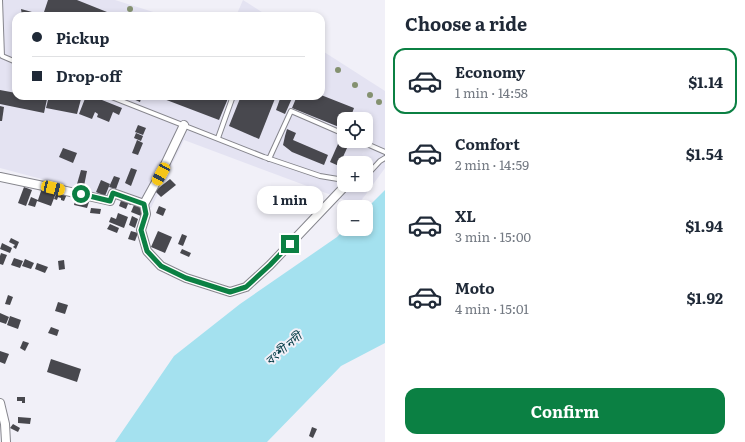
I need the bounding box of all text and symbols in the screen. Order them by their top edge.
text: Choose a ride [405,10,527,37]
text: Pickup [56,26,109,49]
text: Economy [455,60,525,83]
icon: car [407,63,443,99]
text: Drop-off [56,64,121,87]
text: $1.14 [688,70,723,93]
text: 1 min · 14:58 [455,83,528,102]
map controls [337,112,373,236]
button: locate [337,112,373,148]
text: Comfort [455,132,520,155]
icon: car [407,135,443,171]
text: $1.54 [686,142,723,165]
text: 2 min · 14:59 [455,155,529,174]
button: + [337,156,373,192]
car [150,161,172,187]
car [40,179,66,197]
route start [72,185,90,203]
callout: 1 min [257,186,323,214]
text: 1 min [273,190,307,209]
button: − [337,200,373,236]
text: XL [455,204,476,227]
icon: car [407,207,443,243]
text: $1.94 [685,214,723,237]
text: 3 min · 15:00 [455,227,531,246]
route end [281,235,299,253]
text: Moto [455,276,495,299]
icon: car [407,279,443,315]
text: $1.92 [686,286,723,309]
text: 4 min · 15:01 [455,299,529,318]
water label: বংশী নদী [261,325,307,369]
button: Confirm [405,388,725,434]

